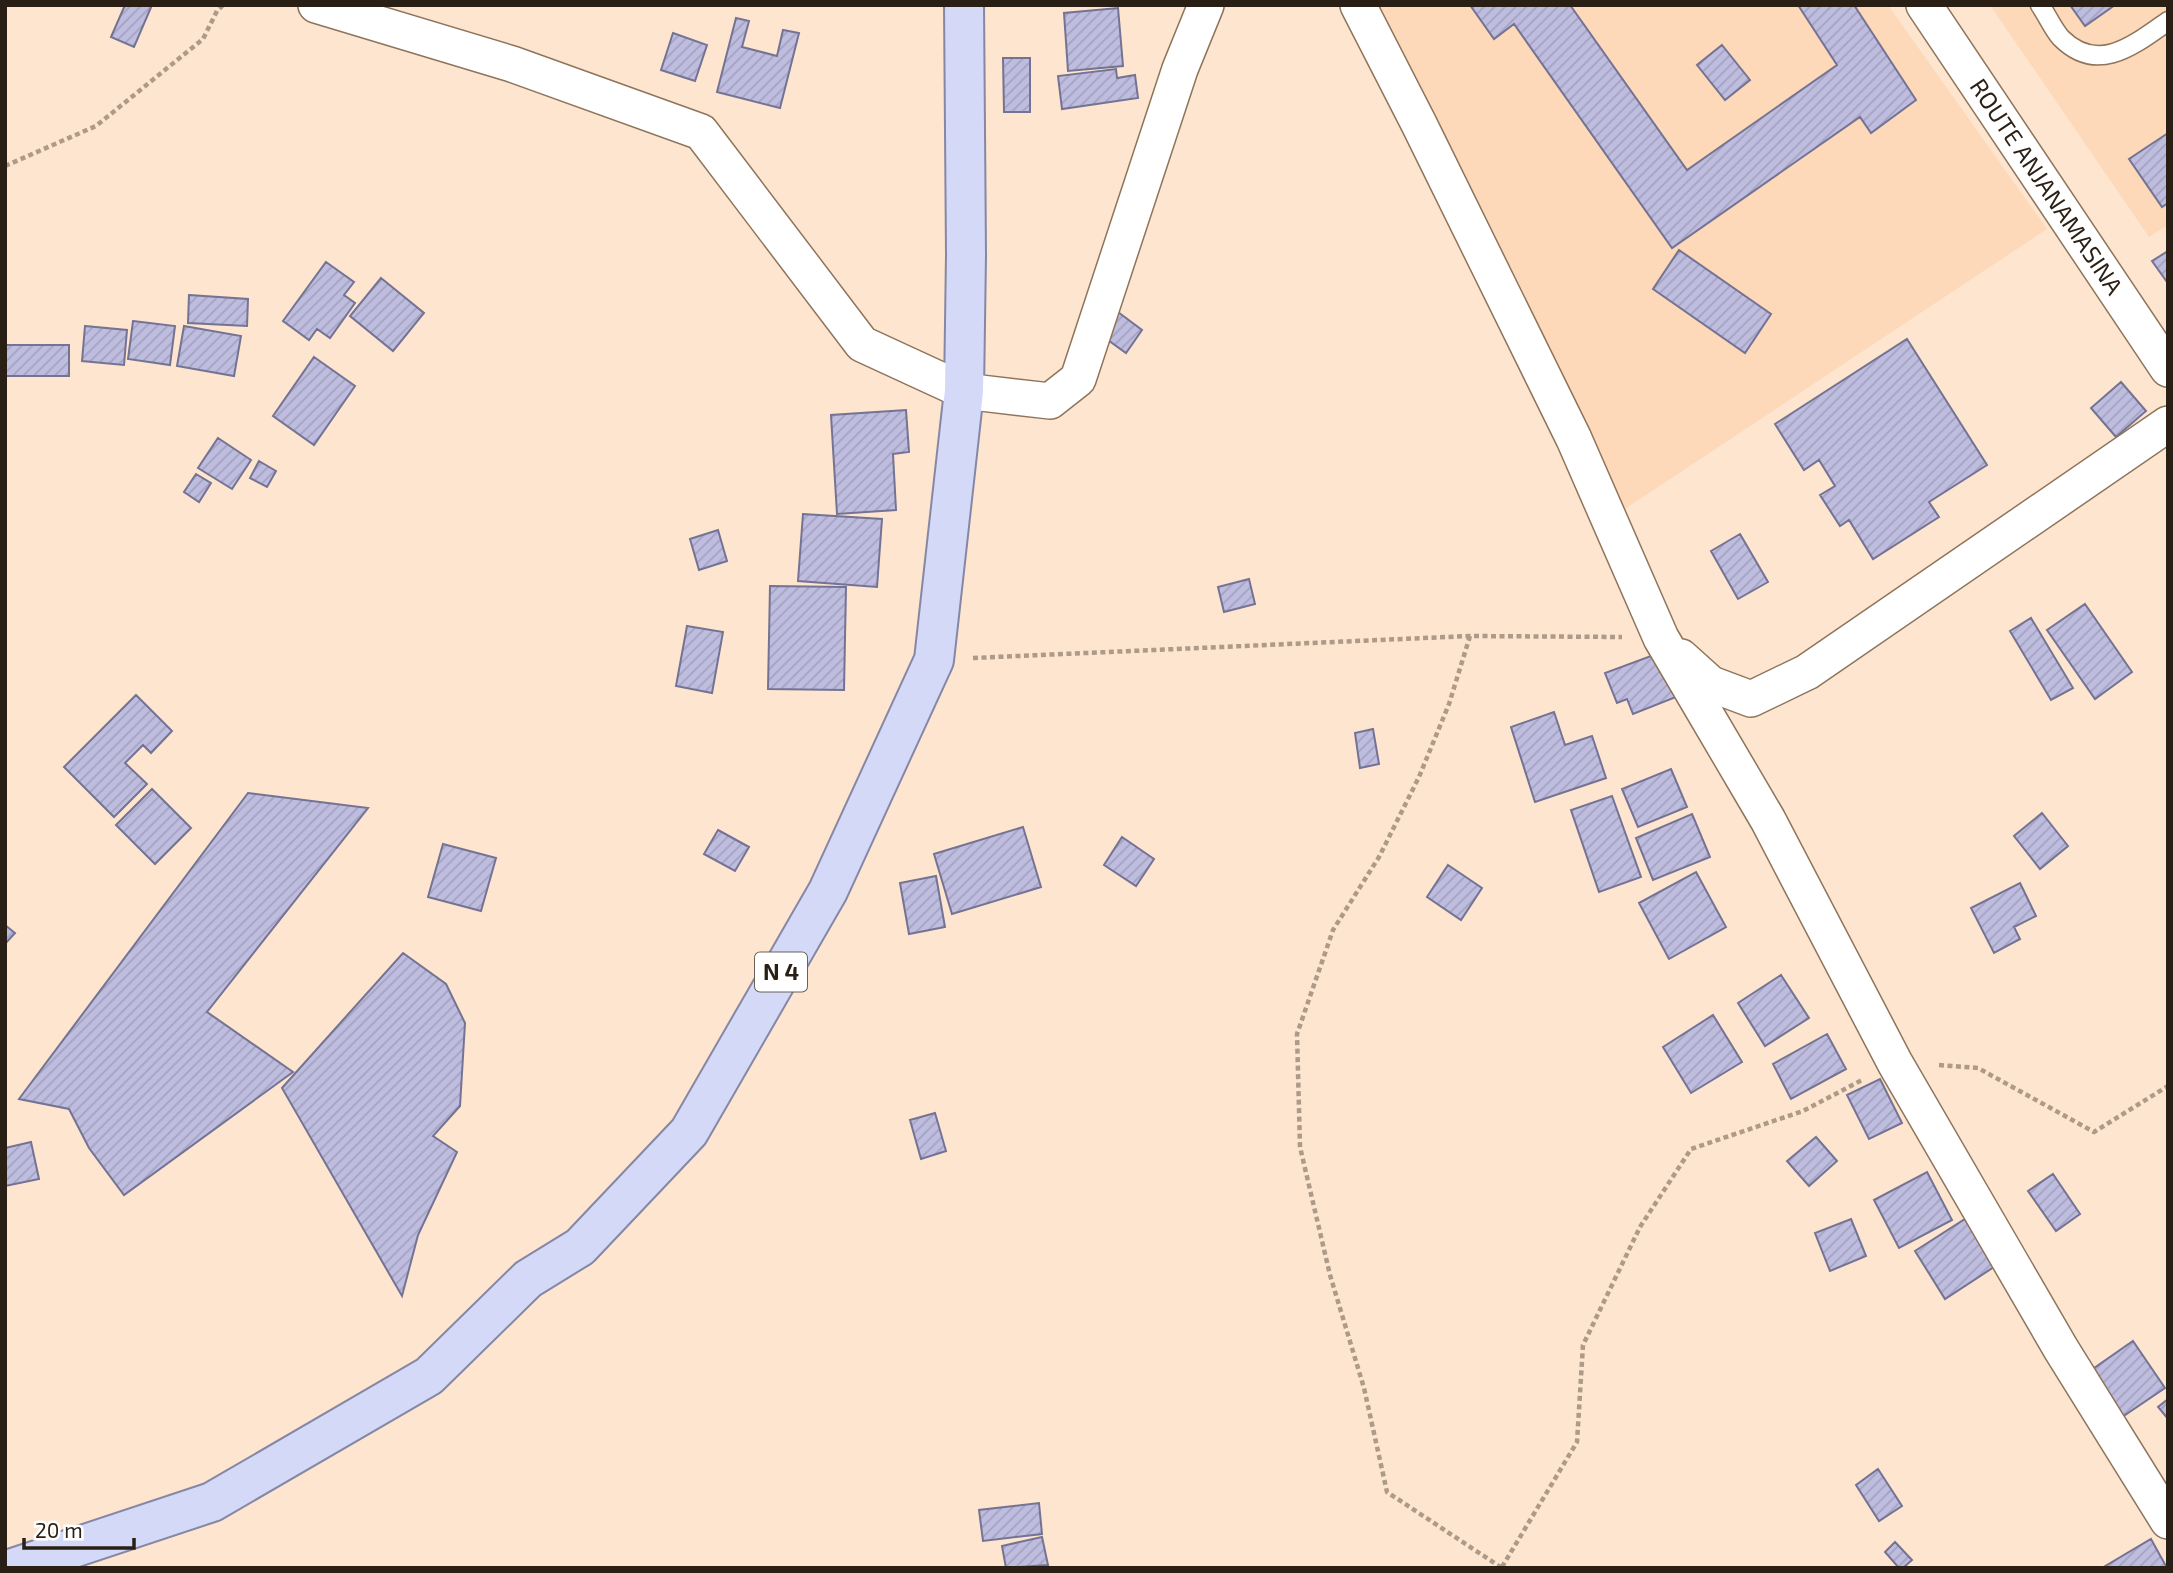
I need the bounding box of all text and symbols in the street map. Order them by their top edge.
street label: ROUTE ANJANAMASINA [1965,73,2130,299]
road number: N 4 [755,953,807,992]
scale bar [24,1506,135,1550]
text: 20 m [35,1517,83,1542]

